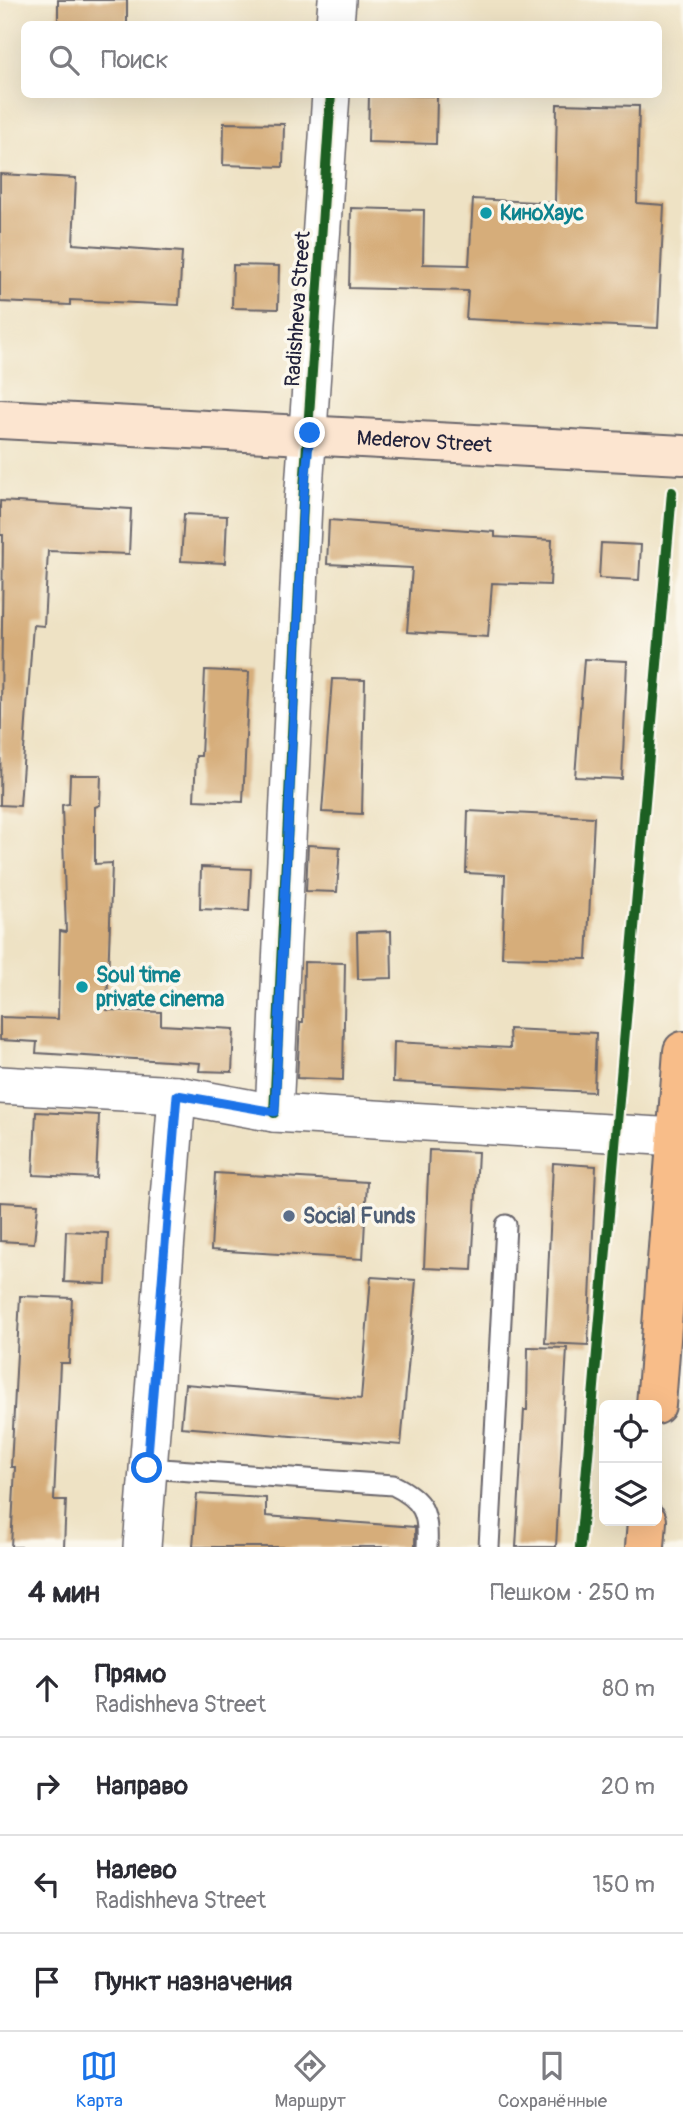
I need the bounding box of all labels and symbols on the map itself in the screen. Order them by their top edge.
place label: КиноХаус [500,200,584,227]
marker: КиноХаус [478,205,494,221]
street label: Radishheva Street [279,230,317,388]
route end [294,417,325,448]
street label: Mederov Street [356,424,493,458]
place label: Soul time private cinema [96,962,225,1013]
marker: Soul time private cinema [74,979,90,995]
place label: Social Funds [303,1203,416,1230]
marker: Social Funds [281,1208,297,1224]
route start [131,1452,162,1483]

